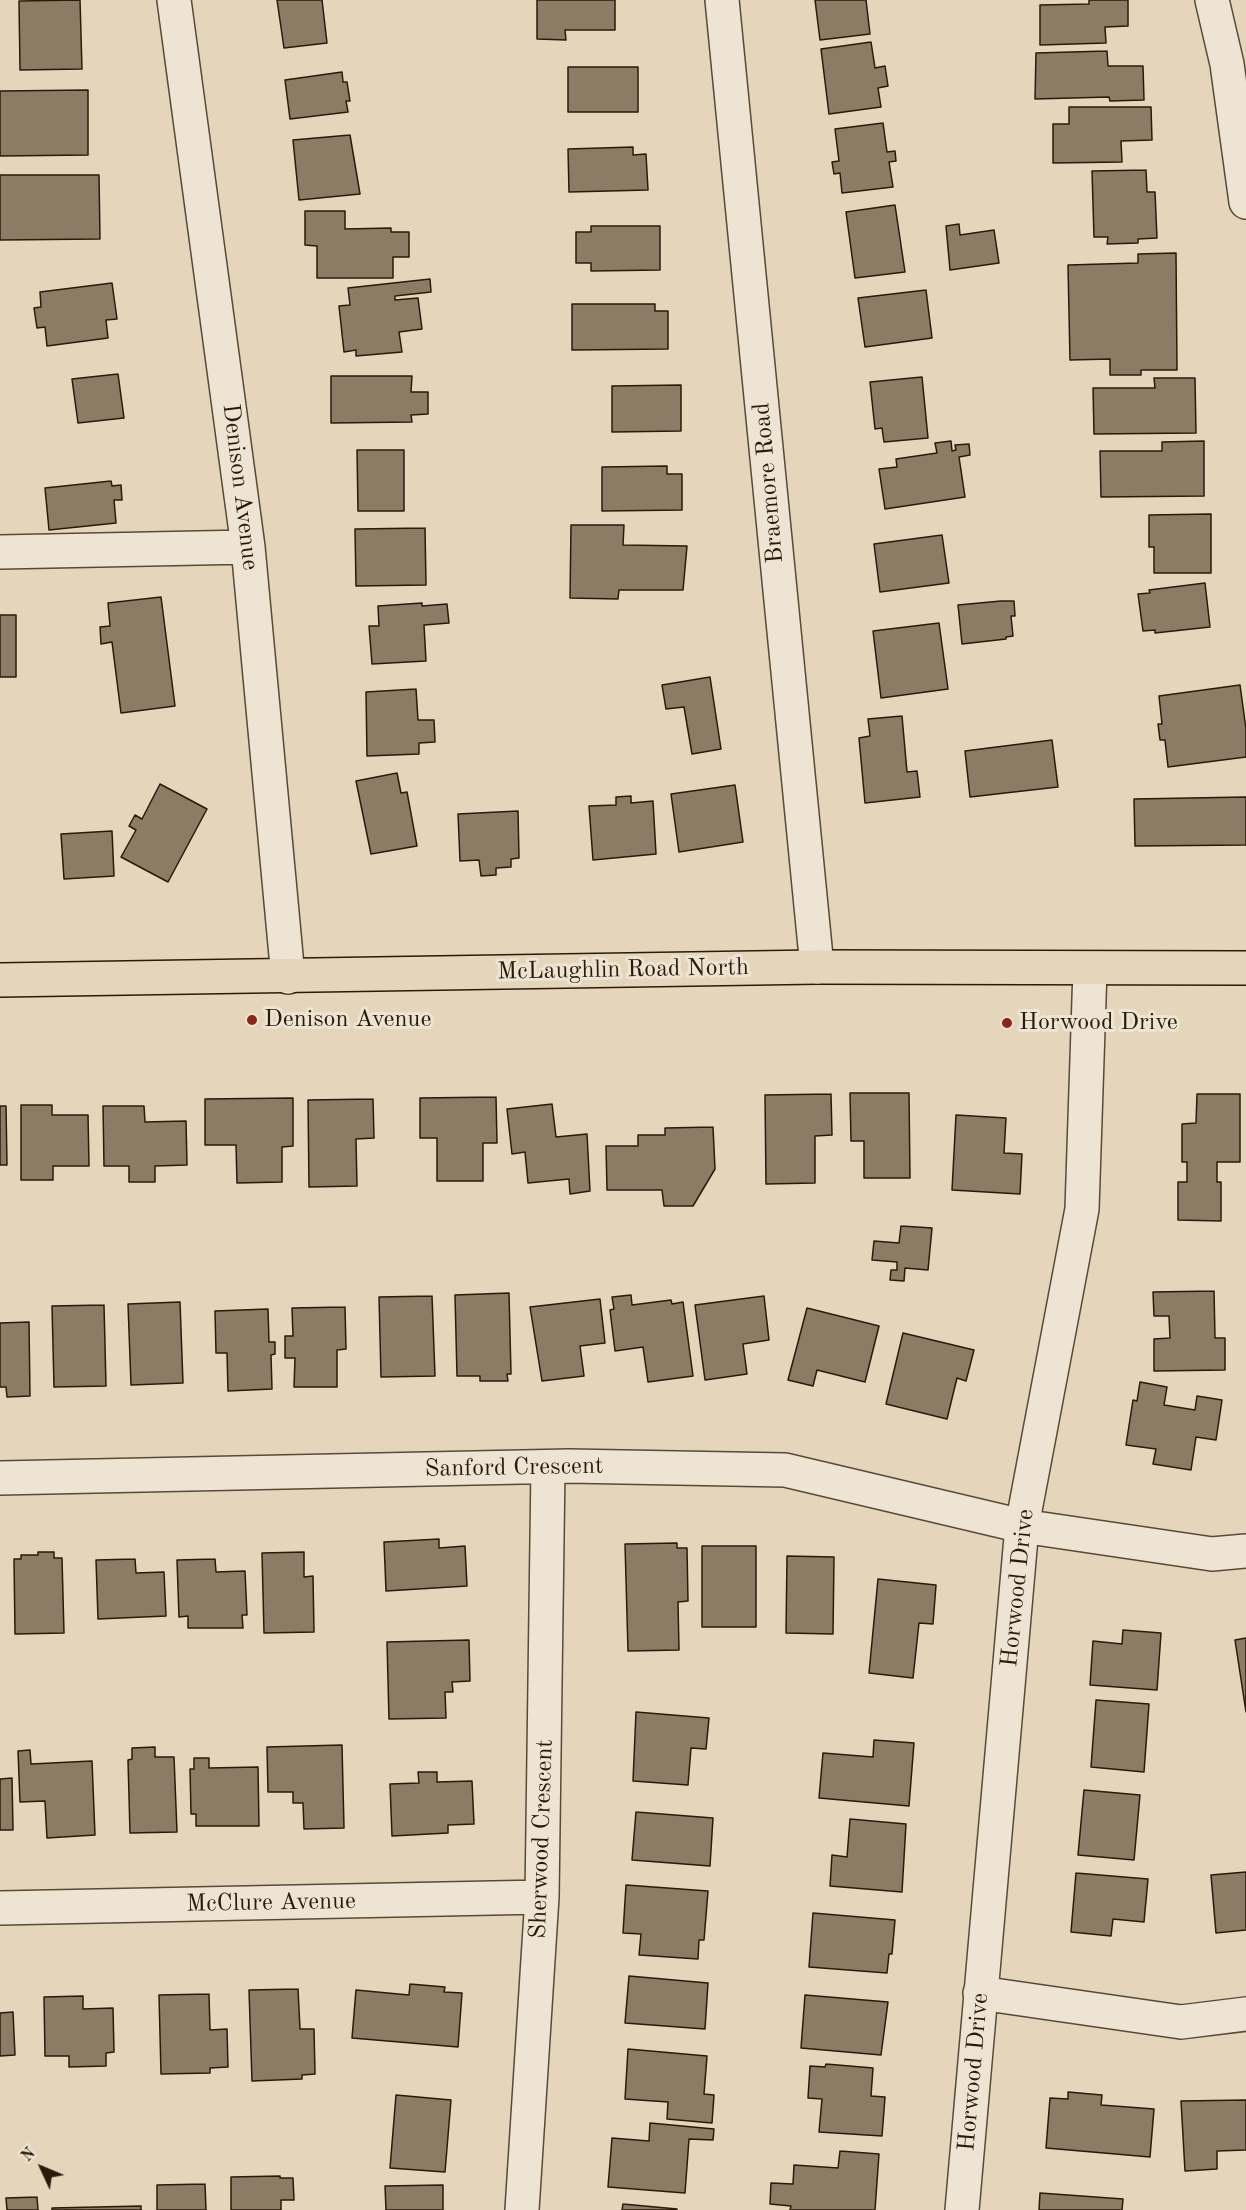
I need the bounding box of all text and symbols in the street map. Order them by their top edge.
street label: Braemore Road [748,401,790,565]
street label: Denison Avenue [216,402,264,572]
street label: McLaughlin Road North [497,953,749,987]
place label: Denison Avenue [264,1006,431,1034]
place label: Horwood Drive [1019,1009,1178,1037]
marker: Denison Avenue [245,1013,259,1027]
marker: Horwood Drive [1000,1016,1014,1030]
street label: Sanford Crescent [424,1452,604,1484]
street label: Horwood Drive [995,1508,1041,1668]
street label: Sherwood Crescent [524,1739,560,1939]
street label: McClure Avenue [186,1887,356,1919]
street label: Horwood Drive [953,1992,995,2152]
north arrow [12,2138,72,2198]
text: N [19,2146,39,2165]

